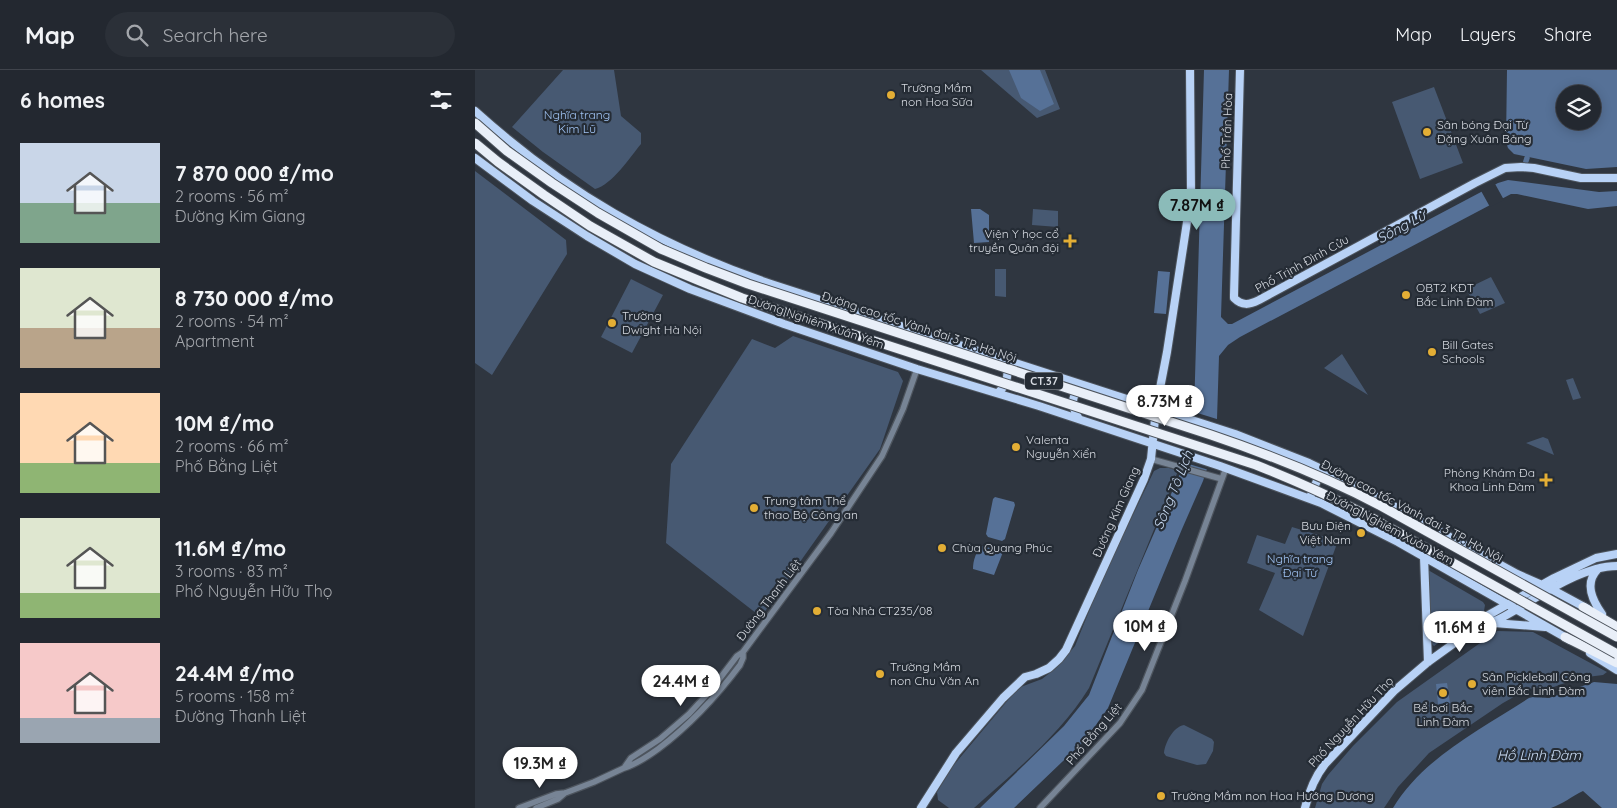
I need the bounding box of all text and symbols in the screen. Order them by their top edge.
search box [105,12,455,57]
text: Map [25,20,75,50]
icon: search [123,21,151,49]
text: Search here [163,23,268,47]
text: Map [1395,23,1432,46]
text: Layers [1460,23,1516,46]
text: Share [1544,23,1592,46]
place label: Trường Mầm non Hoa Sữa [901,80,973,109]
map controls [1556,85,1601,130]
button: layers [1556,85,1601,130]
icon: filters [427,86,455,114]
text: 6 homes [20,87,105,113]
marker: Trường Mầm non Hoa Sữa [885,89,897,101]
street label: Phố Trần Hòa [1218,93,1235,169]
park label: Nghĩa trang Kim Lũ [544,107,610,136]
place label: Sân bóng Đại Từ Đặng Xuân Bảng [1437,117,1532,146]
marker: Sân bóng Đại Từ Đặng Xuân Bảng [1421,126,1433,138]
text: 7 870 000 ₫/mo [175,160,334,186]
icon: home [60,163,120,223]
text: 2 rooms · 56 m² [175,186,289,206]
pin: 7.87M ₫ [1151,189,1243,231]
text: 7.87M ₫ [1170,195,1224,215]
water label: Sông Lừ [1374,205,1431,247]
text: Đường Kim Giang [175,206,306,226]
place label: Viện Y học cổ truyền Quân đội [969,226,1059,255]
street label: Phố Trịnh Đình Cửu [1252,232,1351,296]
marker: Viện Y học cổ truyền Quân đội [1063,234,1077,248]
place label: OBT2 KĐT Bắc Linh Đàm [1416,280,1493,309]
text: 8 730 000 ₫/mo [175,285,334,311]
icon: home [60,288,120,348]
street label: Đường cao tốc Vành đai 3 TP. Hà Nội [820,288,1018,365]
marker: OBT2 KĐT Bắc Linh Đàm [1400,289,1412,301]
street label: Đường Nghiêm Xuân Yêm [746,291,886,352]
place label: Trường Dwight Hà Nội [622,308,702,337]
text: 2 rooms · 54 m² [175,311,289,331]
marker: Trường Dwight Hà Nội [606,317,618,329]
text: Apartment [175,331,255,351]
place label: Bill Gates Schools [1442,337,1494,366]
marker: Bill Gates Schools [1426,346,1438,358]
road number: CT.37 [1025,372,1063,390]
pin: 8.73M ₫ [1119,384,1211,427]
text: 8.73M ₫ [1137,391,1193,411]
text: 10M ₫/mo [175,410,274,436]
icon: home [60,413,120,473]
place label: Valenta Nguyễn Xiển [1026,432,1096,461]
text: 2 rooms · 66 m² [175,436,289,456]
marker: Valenta Nguyễn Xiển [1010,441,1022,453]
water label: Sông Tô Lịch [1149,447,1197,532]
text: Phố Bằng Liệt [175,456,278,476]
street label: Đường cao tốc Vành đai 3 TP. Hà Nội [1319,456,1506,565]
street label: Đường Kim Giang [1089,464,1142,560]
place label: Phòng Khám Đa Khoa Linh Đàm [1444,465,1535,494]
marker: Phòng Khám Đa Khoa Linh Đàm [1539,473,1553,487]
street label: Đường Nghiêm Xuân Yêm [1324,488,1457,568]
place label: Trung tâm Thể thao Bộ Công an [764,493,858,522]
marker: Trung tâm Thể thao Bộ Công an [748,502,760,514]
place label: Bưu Điện Việt Nam [1299,518,1351,547]
marker: Bưu Điện Việt Nam [1355,527,1367,539]
text: 11.6M ₫/mo [175,535,286,561]
icon: home [60,538,120,598]
place label: Chùa Quang Phúc [952,540,1052,555]
marker: Chùa Quang Phúc [936,542,948,554]
park label: Nghĩa trang Đại Từ [1267,551,1333,580]
street label: Đường Thanh Liệt [733,556,804,644]
text: 3 rooms · 83 m² [175,561,288,581]
text: Phố Nguyễn Hữu Thọ [175,581,332,601]
place label: Tòa Nhà CT235/08 [827,603,933,618]
marker: Tòa Nhà CT235/08 [811,605,823,617]
pin: 10M ₫ [1110,610,1180,652]
pin: 11.6M ₫ [1414,610,1506,653]
text: 10M ₫ [1124,616,1166,636]
text: 11.6M ₫ [1435,617,1485,637]
place label: Trường Mầm non Chu Văn An [890,659,979,688]
text: 24.4M ₫/mo [175,660,294,686]
icon: home [60,663,120,723]
pin: 24.4M ₫ [635,664,727,707]
marker: Trường Mầm non Chu Văn An [874,668,886,680]
place label: Sân Pickleball Công viên Bắc Linh Đàm [1482,669,1591,698]
text: 24.4M ₫ [652,671,710,691]
street label: Phố Nguyễn Hữu Thọ [1305,673,1396,770]
marker: Sân Pickleball Công viên Bắc Linh Đàm [1466,678,1478,690]
text: 5 rooms · 158 m² [175,686,295,706]
marker: Bể bơi Bắc Linh Đàm [1437,687,1449,699]
street label: Phố Bằng Liệt [1063,700,1125,768]
place label: Bể bơi Bắc Linh Đàm [1413,700,1473,729]
text: Đường Thanh Liệt [175,706,306,726]
pin: 19.3M ₫ [494,746,586,789]
water label: Hồ Linh Đàm [1497,746,1581,764]
text: 19.3M ₫ [514,753,566,773]
place label: Trường Mầm non Hoa Hướng Dương [1171,788,1374,803]
marker: Trường Mầm non Hoa Hướng Dương [1155,790,1167,802]

